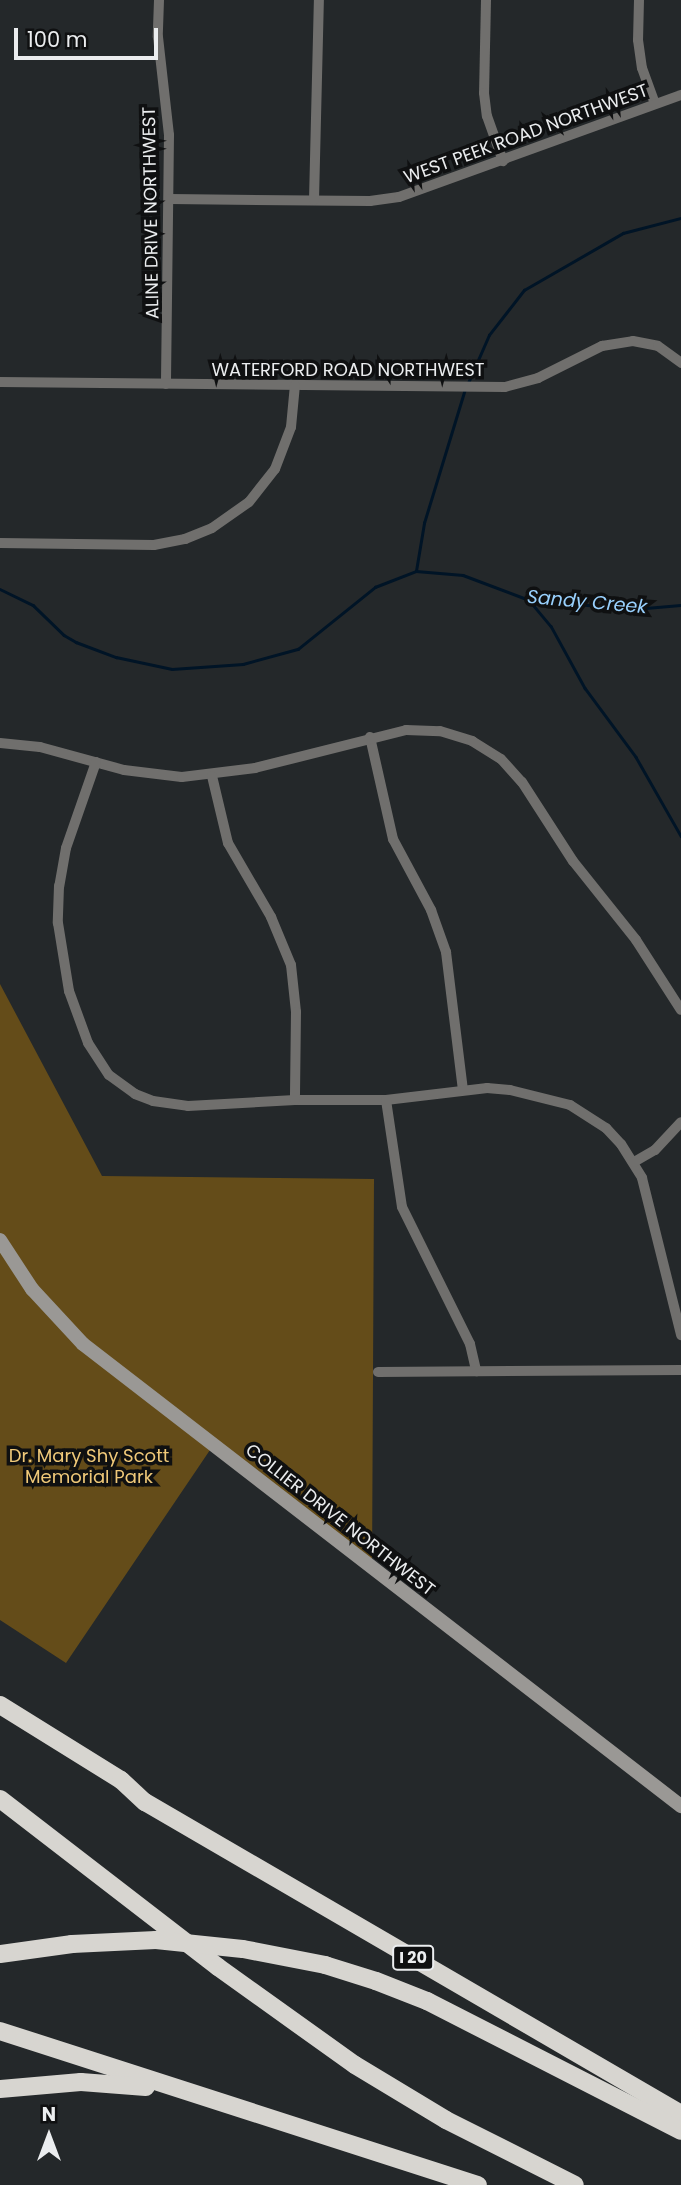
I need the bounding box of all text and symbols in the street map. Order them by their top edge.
scale bar [18,14,161,58]
text: 100 m [27,25,87,54]
street label: WEST PEEK ROAD NORTHWEST [401,80,651,188]
street label: ALINE DRIVE NORTHWEST [138,107,164,319]
street label: WATERFORD ROAD NORTHWEST [211,359,485,381]
water label: Sandy Creek [526,585,648,619]
street label: COLLIER DRIVE NORTHWEST [241,1439,439,1601]
park label: Dr. Mary Shy Scott Memorial Park [9,1446,169,1488]
road number: I 20 [392,1946,434,1970]
north arrow [14,2101,84,2171]
text: N [42,2101,56,2128]

